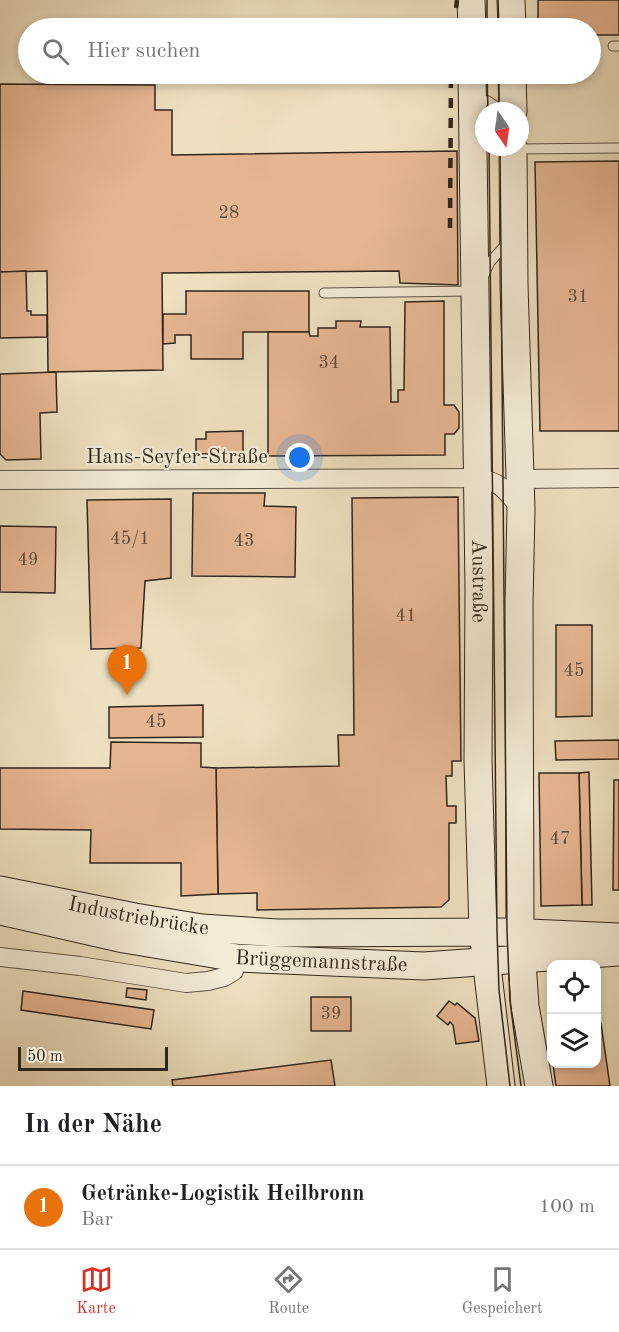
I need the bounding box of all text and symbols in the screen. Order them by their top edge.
search box [18,18,601,84]
icon: search [39,35,72,68]
text: Hier suchen [87,40,200,62]
north arrow [475,102,529,156]
house number: 28 [219,204,239,222]
house number: 31 [568,288,588,306]
house number: 34 [319,354,339,372]
your location [285,443,314,472]
street label: Hans-Seyfer-Straße [86,447,268,468]
house number: 45/1 [110,530,150,548]
house number: 43 [234,532,254,550]
street label: Austraße [468,539,490,623]
house number: 49 [18,551,38,569]
house number: 41 [396,607,416,625]
pin: 1 [108,646,146,695]
house number: 45 [564,662,584,680]
house number: 45 [146,713,166,731]
house number: 47 [550,830,570,848]
street label: Industriebrücke [66,893,209,939]
street label: Brüggemannstraße [235,947,408,976]
map controls [547,960,601,1068]
button: locate [547,960,601,1014]
house number: 39 [321,1005,341,1023]
button: layers [547,1014,601,1068]
scale bar [18,1044,168,1072]
text: 50 m [27,1049,63,1065]
text: In der Nähe [24,1112,162,1138]
text: Getränke-Logistik Heilbronn [81,1183,365,1205]
text: 1 [38,1197,49,1217]
text: 100 m [539,1197,595,1217]
text: Bar [81,1210,113,1230]
tab: Karte [76,1263,116,1319]
tab: Route [268,1263,309,1319]
tab: Gespeichert [462,1263,543,1319]

